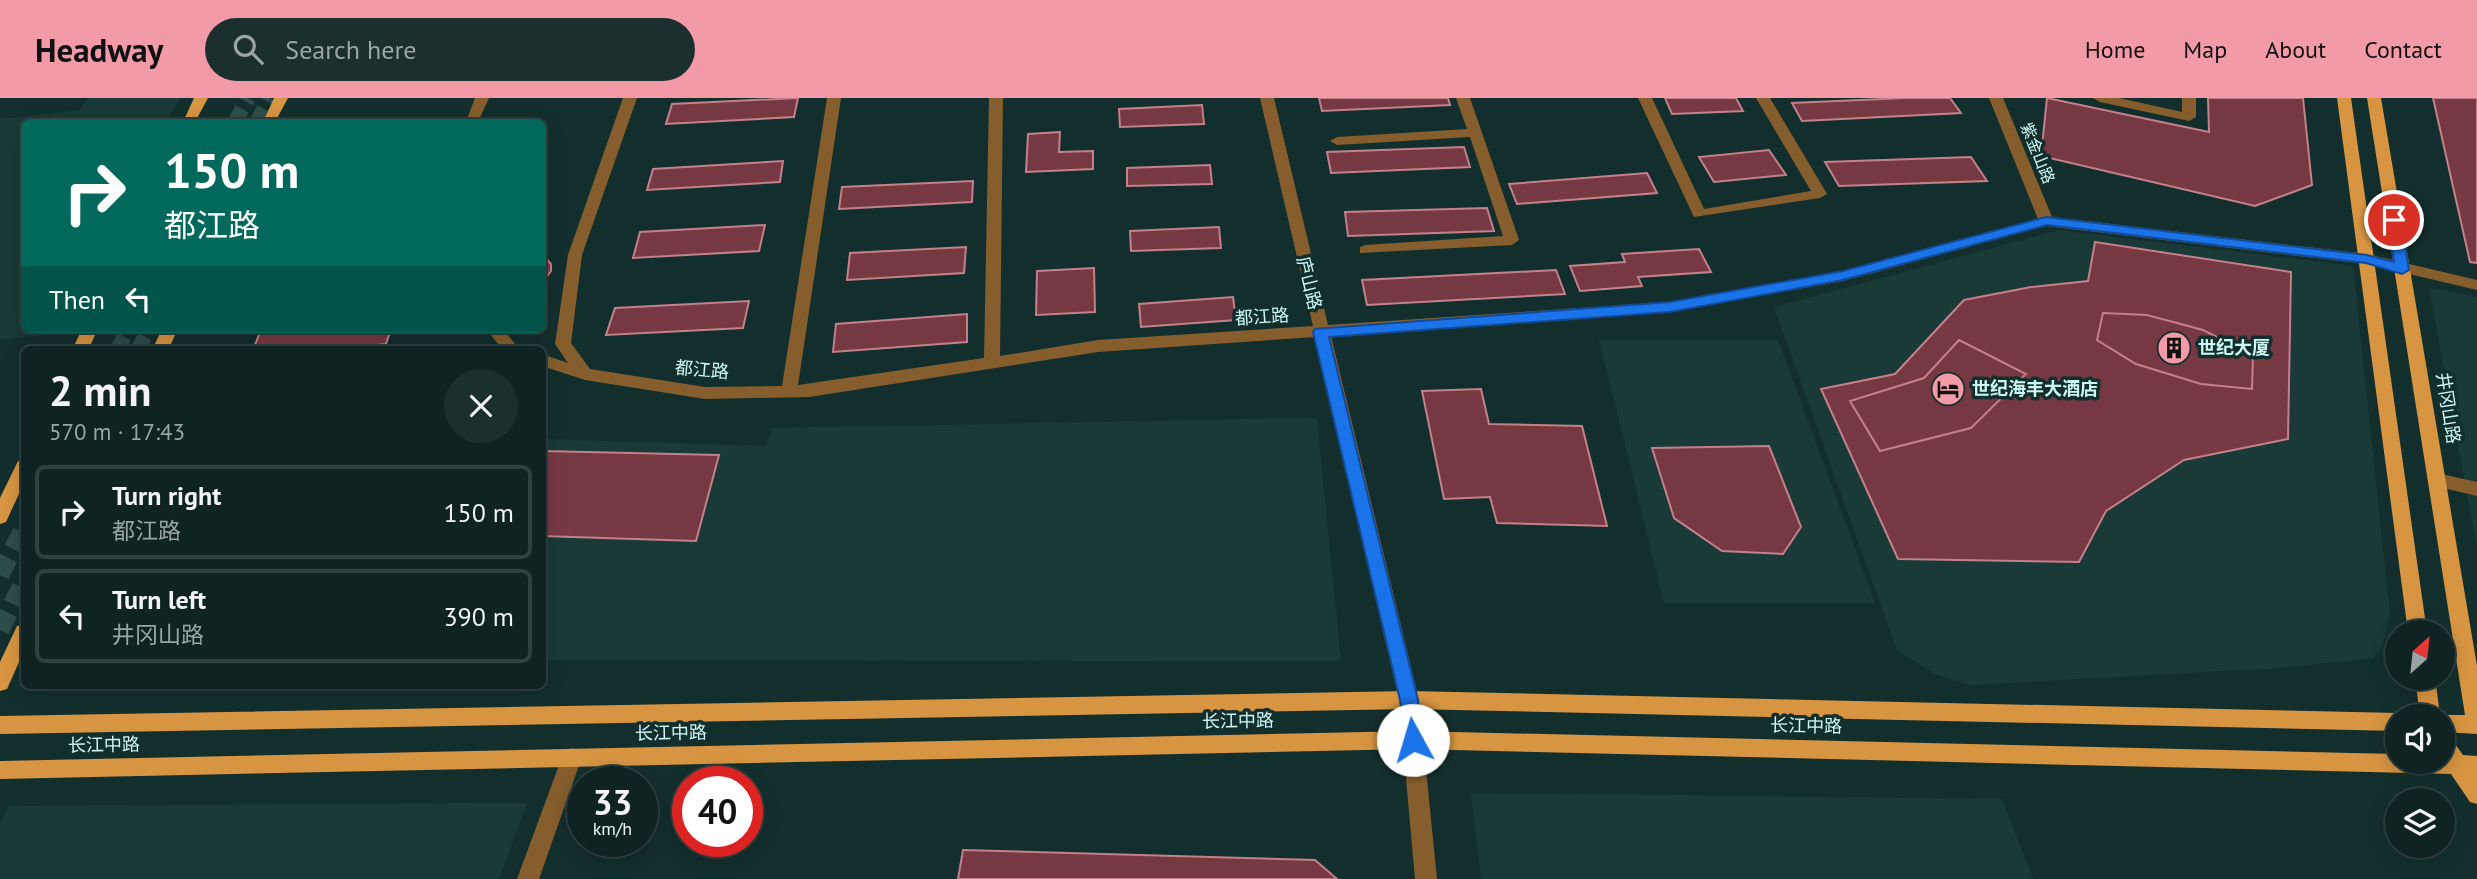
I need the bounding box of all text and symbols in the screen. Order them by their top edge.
search box [205,18,695,81]
text: Headway [35,28,163,71]
icon: search [229,30,267,68]
text: Search here [285,33,416,66]
text: Home [2085,34,2145,65]
text: Map [2183,34,2227,65]
text: About [2265,34,2326,65]
text: Contact [2364,34,2442,65]
street label: 紫金山路 [2017,120,2059,186]
text: 150 m [164,138,299,202]
icon: right [49,147,140,238]
pin [2364,190,2424,250]
icon: arrive [2375,201,2413,239]
text: 都江路 [164,204,260,246]
street label: 庐山路 [1292,254,1327,312]
icon: left [119,280,157,318]
text: Then [49,283,105,316]
street label: 都江路 [1234,303,1290,330]
building icon: 世纪大厦 [2155,329,2193,367]
place label: 世纪大厦 [2198,336,2270,359]
street label: 都江路 [674,356,730,383]
text: 2 min [49,363,151,418]
button: close [444,369,518,443]
hotel icon: 世纪海丰大酒店 [1929,370,1967,408]
street label: 井冈山路 [2432,371,2465,445]
place label: 世纪海丰大酒店 [1972,377,2098,400]
text: 570 m · 17:43 [49,417,185,446]
text: Turn right [112,479,221,512]
icon: right [53,493,91,531]
text: 150 m [443,496,514,529]
text: 都江路 [112,516,181,545]
text: Turn left [112,583,206,616]
icon: left [53,597,91,635]
text: 390 m [443,600,514,633]
text: 井冈山路 [112,620,204,649]
north arrow [2385,620,2455,690]
map controls [2385,620,2455,858]
position arrow [1376,703,1450,777]
button: sound [2385,704,2455,774]
street label: 长江中路 [1202,708,1274,733]
street label: 长江中路 [1770,713,1842,738]
street label: 长江中路 [635,720,707,745]
street label: 长江中路 [68,732,140,757]
speed limit sign: 40 [672,766,763,857]
text: 33 [593,779,632,825]
button: layers [2385,788,2455,858]
text: km/h [593,817,632,840]

